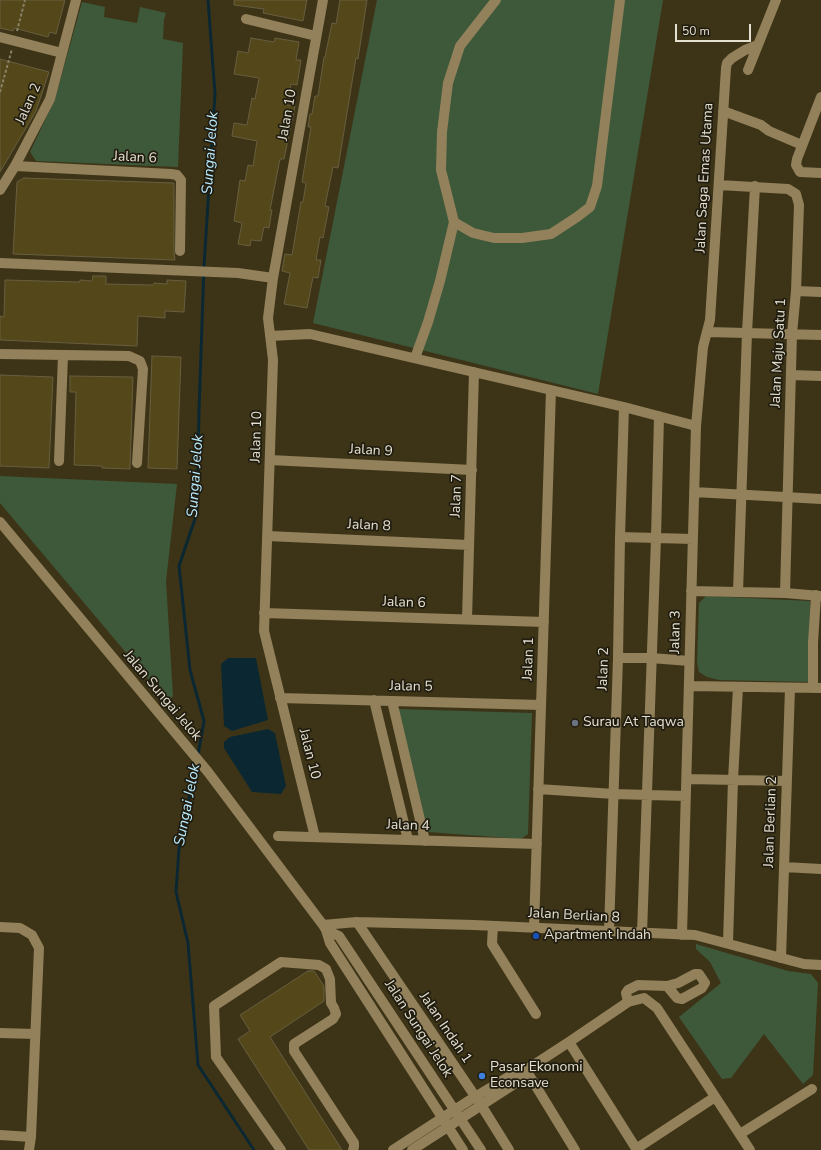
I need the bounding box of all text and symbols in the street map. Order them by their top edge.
scale bar [677,16,753,42]
text: 50 m [682,23,710,39]
street label: Jalan 2 [12,81,46,127]
street label: Jalan 10 [275,88,301,142]
street label: Jalan Saga Emas Utama [693,103,717,253]
water label: Sungai Jelok [199,111,223,195]
street label: Jalan 6 [113,148,157,168]
street label: Jalan Maju Satu 1 [768,298,790,408]
street label: Jalan 10 [248,411,266,463]
water label: Sungai Jelok [184,434,208,518]
street label: Jalan 9 [349,441,393,461]
street label: Jalan 7 [448,474,466,518]
street label: Jalan 8 [347,516,391,536]
street label: Jalan 6 [382,594,426,612]
street label: Jalan 3 [667,610,685,654]
street label: Jalan 1 [520,637,538,681]
street label: Jalan Sungai Jelok [119,647,205,745]
street label: Jalan 2 [595,647,613,691]
street label: Jalan 5 [389,678,433,696]
place label: Surau At Taqwa [583,715,684,731]
marker: Surau At Taqwa [570,718,580,728]
street label: Jalan 10 [295,727,323,781]
water label: Sungai Jelok [171,762,205,848]
street label: Jalan Berlian 2 [761,776,781,868]
street label: Jalan 4 [386,817,430,835]
street label: Jalan Berlian 8 [528,905,620,927]
place label: Apartment Indah [544,928,651,944]
marker: Apartment Indah [531,931,541,941]
street label: Jalan Sungai Jelok [380,977,456,1081]
street label: Jalan Indah 1 [415,989,475,1067]
place label: Pasar Ekonomi Econsave [490,1060,582,1092]
marker: Pasar Ekonomi Econsave [477,1071,487,1081]

